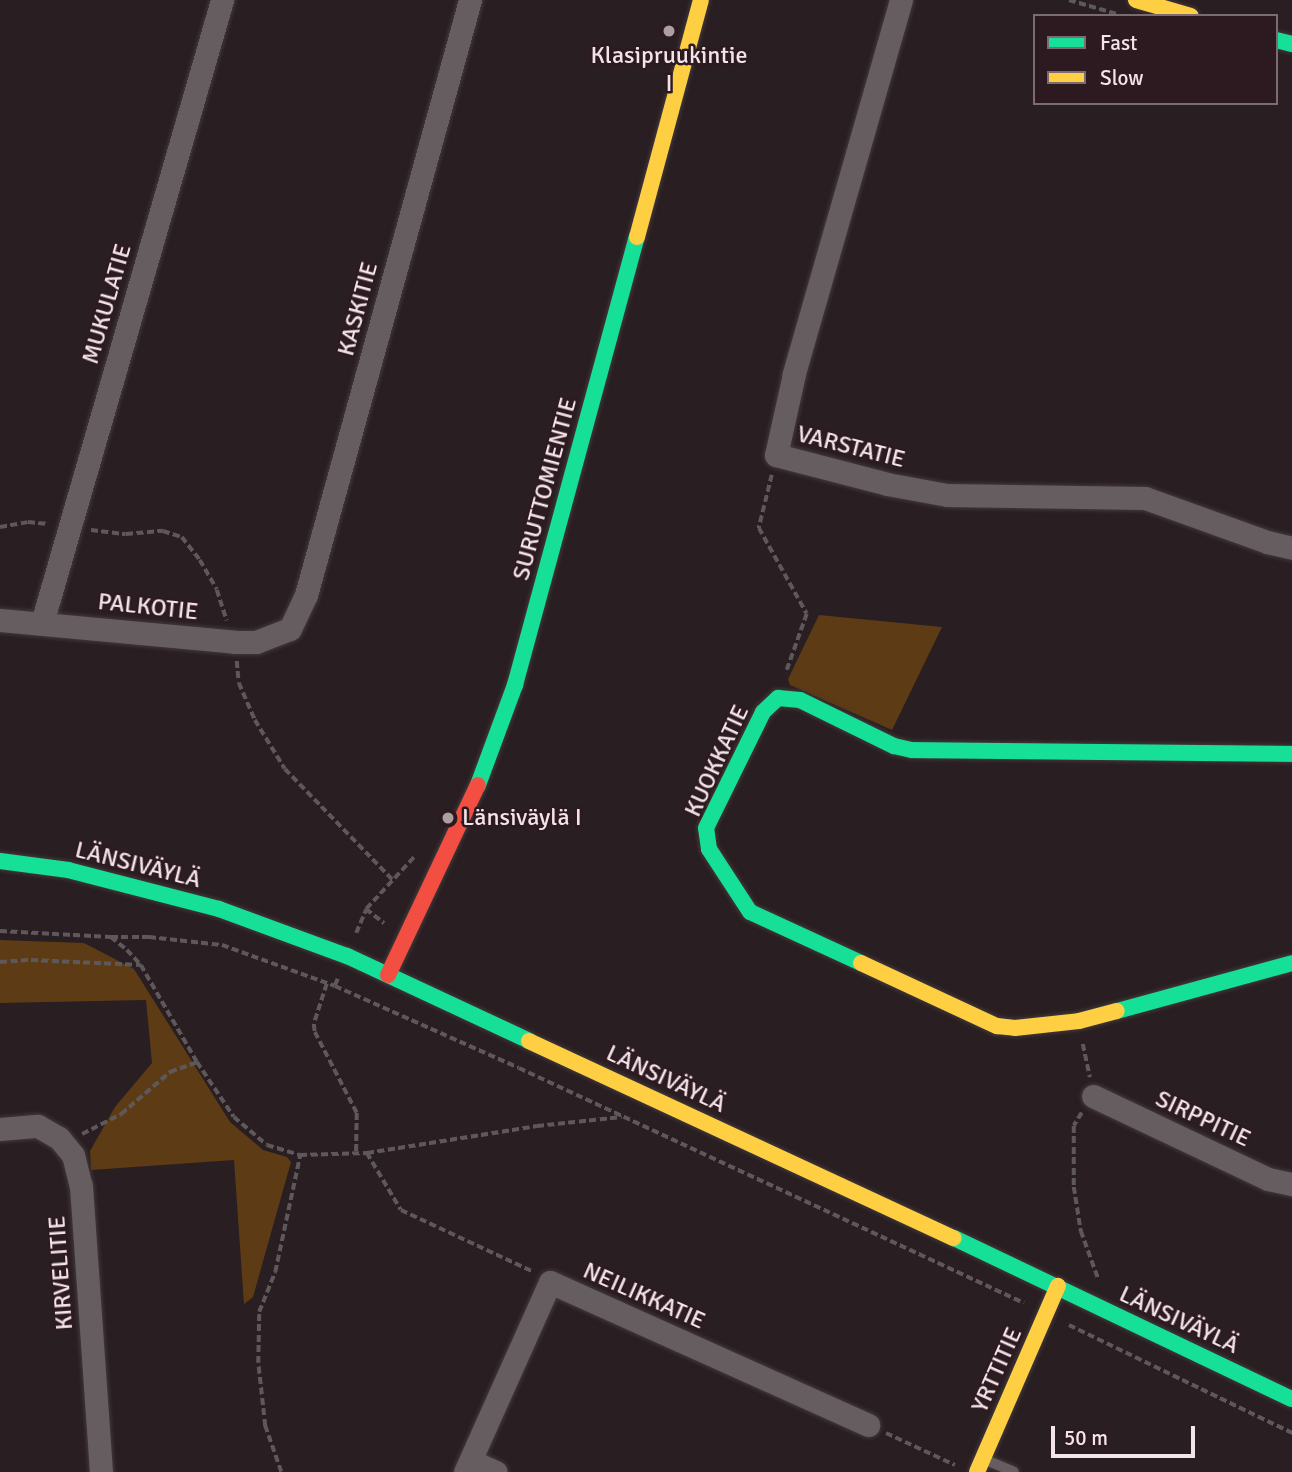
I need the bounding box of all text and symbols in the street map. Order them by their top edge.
legend [1033,14,1278,105]
marker: Klasipruukintie I [661,23,677,39]
text: Fast [1100,30,1137,56]
place label: Klasipruukintie I [591,42,747,98]
text: Slow [1100,65,1144,91]
street label: MUKULATIE [76,241,138,367]
street label: KASKITIE [332,259,384,359]
street label: SURUTTOMIENTIE [507,395,583,583]
street label: VARSTATIE [794,420,908,474]
street label: PALKOTIE [96,587,200,627]
street label: KUOKKATIE [679,701,755,821]
place label: Länsiväylä I [462,804,582,832]
marker: Länsiväylä I [440,810,456,826]
street label: LÄNSIVÄYLÄ [72,835,204,895]
street label: LÄNSIVÄYLÄ [602,1039,730,1119]
street label: SIRPPITIE [1151,1084,1255,1154]
street label: KIRVELITIE [43,1215,79,1331]
street label: NEILIKKATIE [579,1256,709,1336]
street label: LÄNSIVÄYLÄ [1115,1280,1243,1360]
street label: YRTTITIE [966,1323,1028,1417]
scale bar [1054,1412,1198,1456]
text: 50 m [1064,1425,1108,1451]

